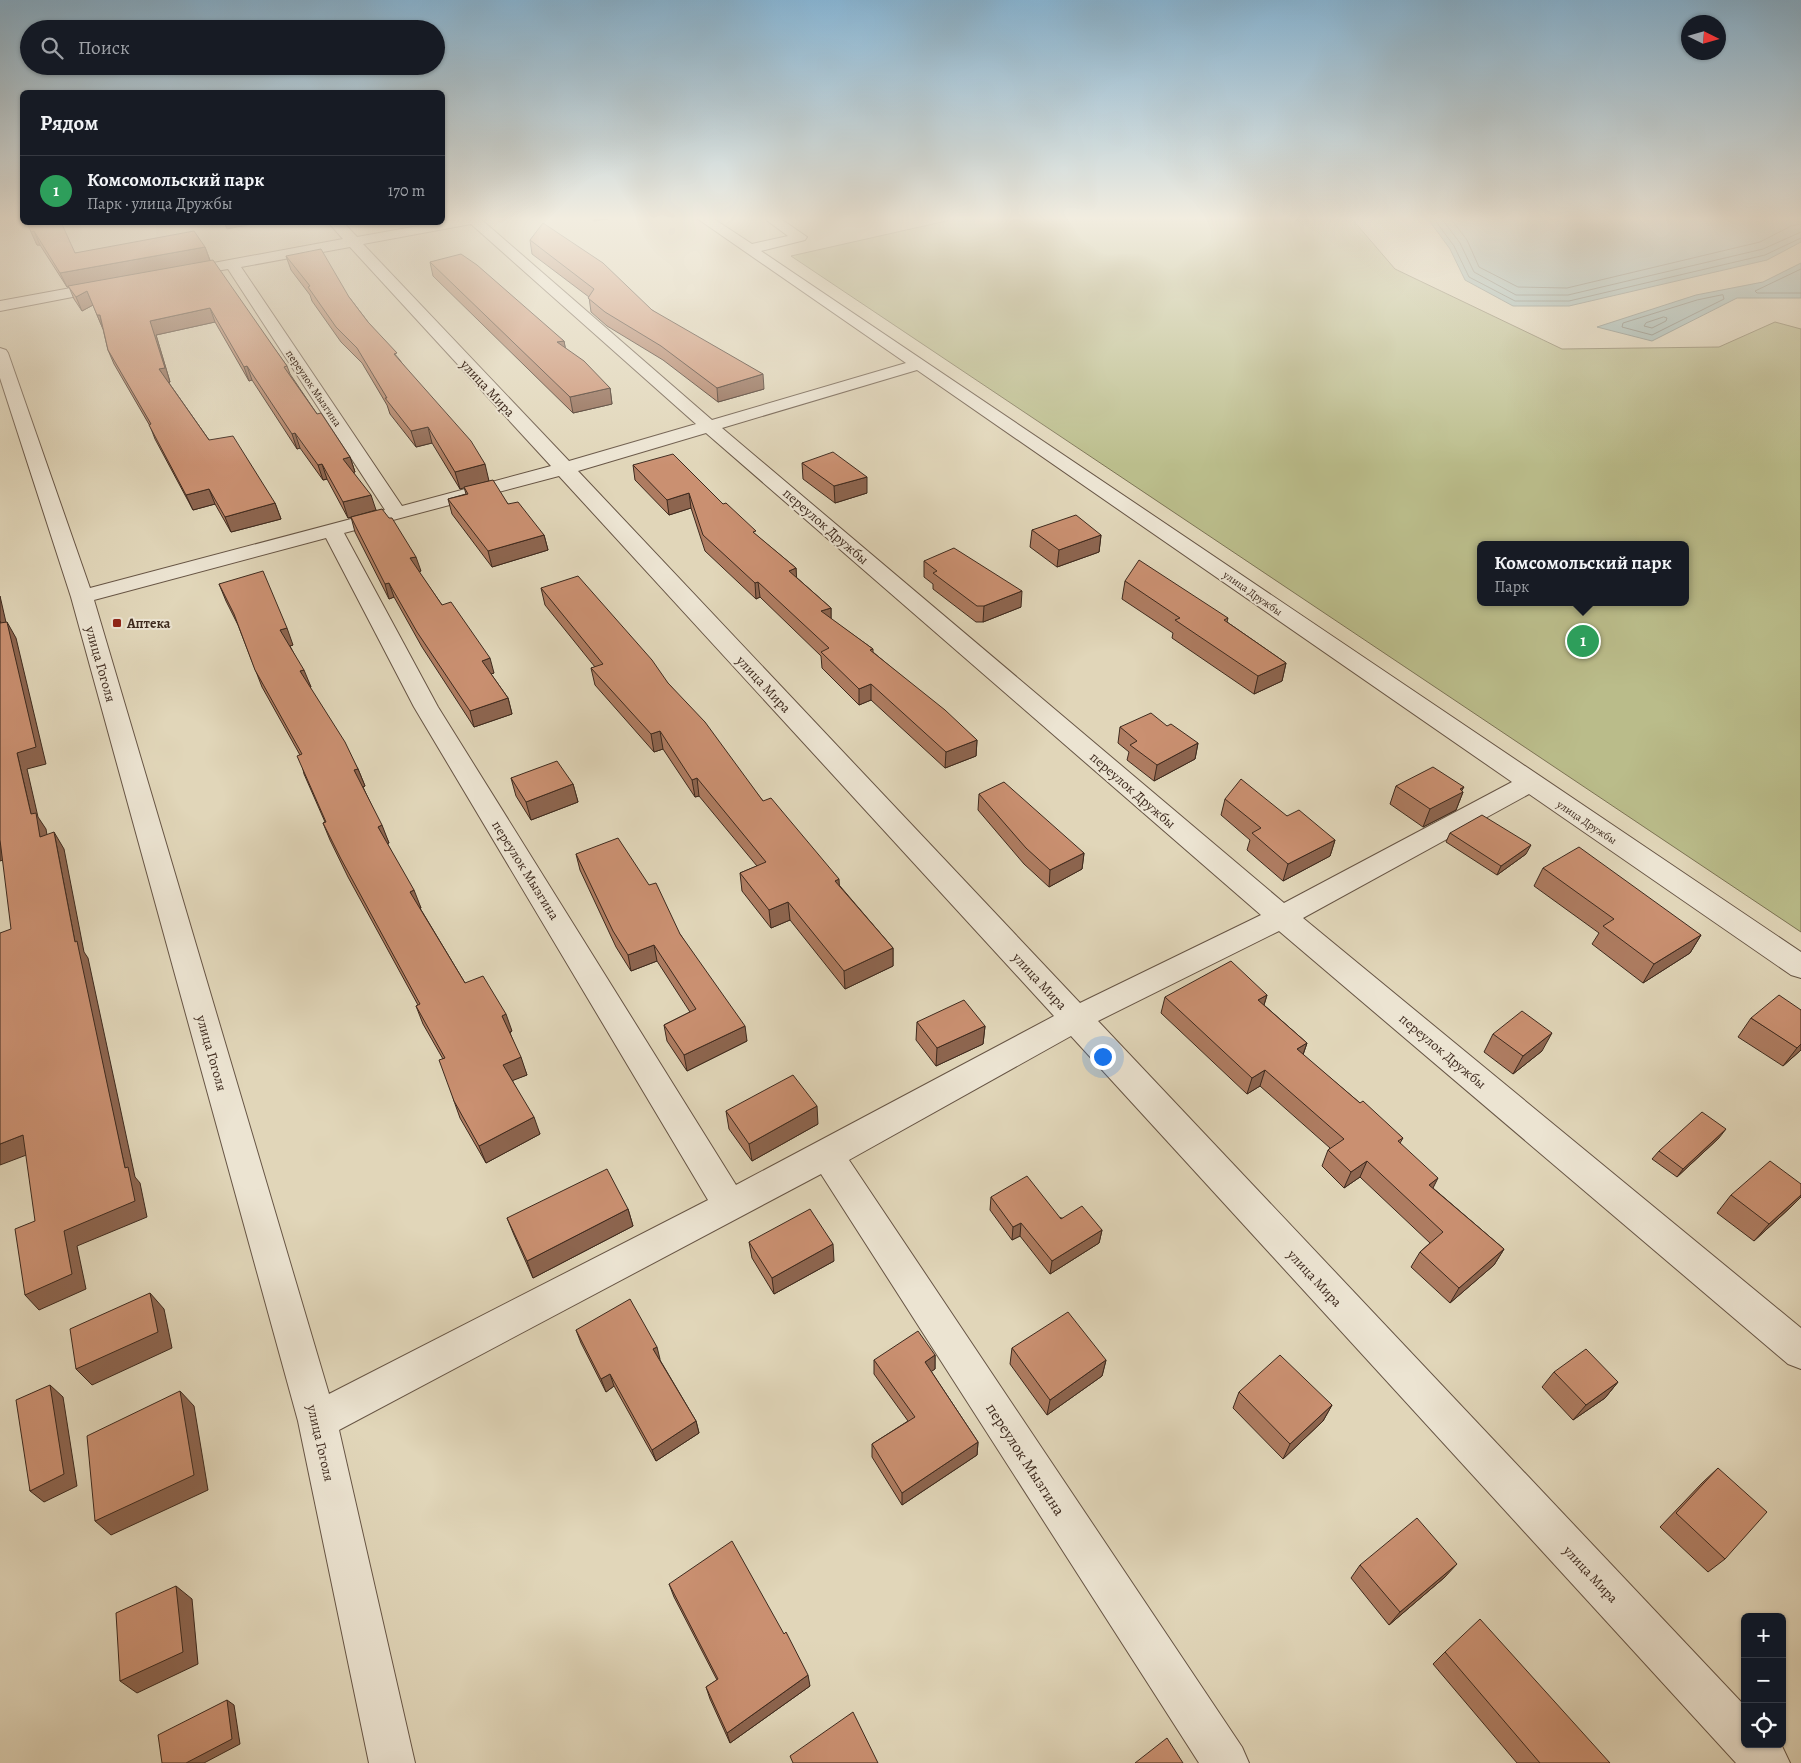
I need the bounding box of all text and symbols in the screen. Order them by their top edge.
north arrow [1681,15,1726,60]
search box [20,20,445,75]
icon: search [38,34,66,62]
text: Поиск [78,35,130,61]
text: Рядом [40,109,98,137]
text: Комсомольский парк [87,167,264,193]
text: 1 [53,180,59,202]
text: 170 m [388,180,425,202]
text: Парк · улица Дружбы [87,193,232,215]
street label: переулок Мызгина [282,347,345,430]
street label: улица Мира [455,355,520,422]
street label: переулок Дружбы [779,484,873,569]
popup [1477,541,1689,606]
text: Комсомольский парк [1494,550,1672,576]
street label: улица Дружбы [1219,567,1285,619]
text: Парк [1494,576,1529,598]
place label: Аптека [126,614,171,633]
marker: Аптека [111,617,123,629]
pin: 1 [1567,622,1599,660]
street label: улица Гоголя [80,623,120,705]
street label: улица Мира [731,651,796,718]
street label: переулок Дружбы [1086,748,1180,833]
street label: улица Дружбы [1553,796,1620,848]
street label: переулок Мызгина [487,817,564,924]
street label: улица Мира [1007,948,1072,1015]
street label: переулок Дружбы [1395,1009,1490,1093]
street label: улица Гоголя [191,1012,231,1094]
your location [1090,1044,1116,1070]
street label: улица Мира [1282,1245,1347,1312]
street label: переулок Мызгина [980,1399,1070,1521]
street label: улица Гоголя [302,1402,339,1484]
street label: улица Мира [1558,1541,1623,1608]
map controls [1741,1613,1786,1748]
button: + [1741,1613,1786,1658]
button: − [1741,1658,1786,1703]
button: locate [1741,1703,1786,1748]

